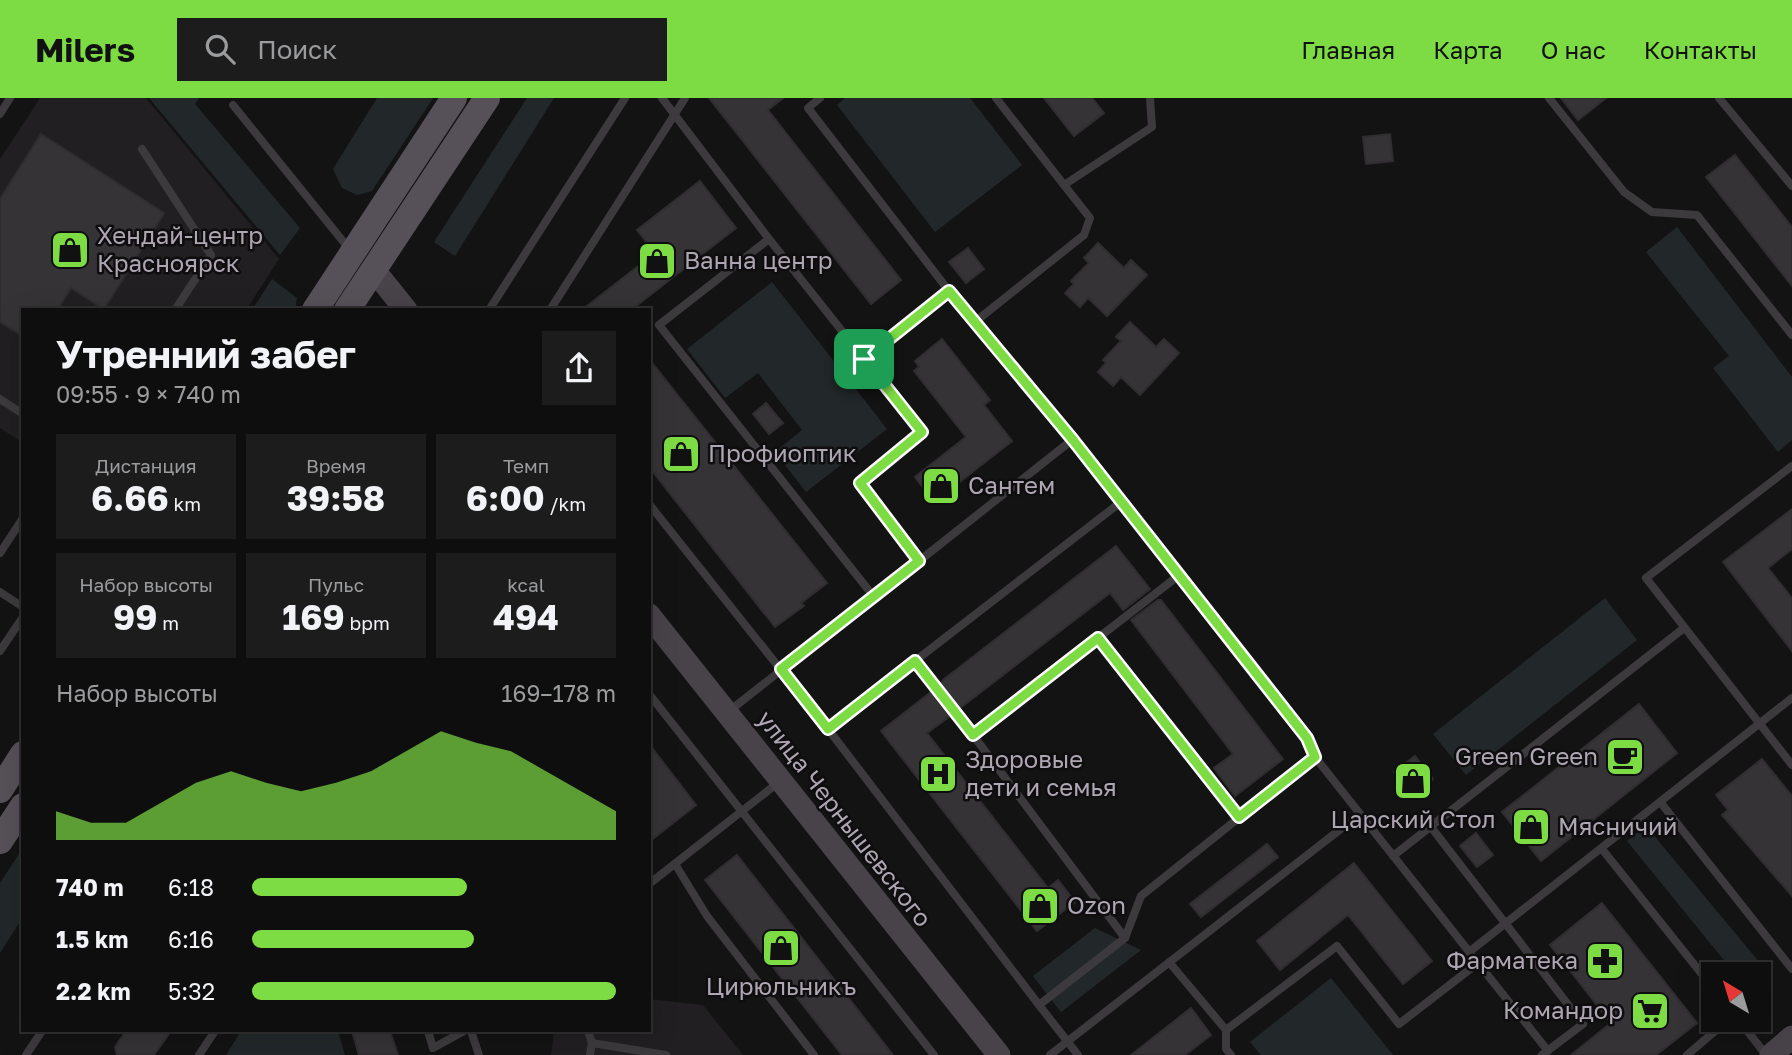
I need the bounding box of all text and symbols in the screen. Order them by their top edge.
search box [177,18,667,81]
text: Milers [35,30,135,69]
icon: search [201,30,239,68]
text: Поиск [257,34,337,65]
text: Главная [1301,35,1395,64]
text: Карта [1433,35,1503,64]
text: О нас [1541,35,1606,64]
text: Контакты [1644,35,1757,64]
place label: Хендай-центр Красноярск [97,220,263,277]
shop icon: Хендай-центр Красноярск [49,229,91,271]
shop icon: Ванна центр [636,240,678,282]
place label: Ванна центр [684,245,832,274]
pin [834,329,894,389]
text: Утренний забег [56,331,356,376]
button: share [542,331,616,405]
icon: arrive [845,340,883,378]
text: 09:55 · 9 × 740 m [56,380,241,408]
shop icon: Профиоптик [660,433,702,475]
place label: Профиоптик [708,438,857,467]
text: Дистанция [95,454,197,477]
text: Время [306,454,366,477]
text: Темп [503,454,549,477]
shop icon: Сантем [920,465,962,507]
place label: Сантем [968,470,1055,499]
text: 6.66 [91,477,169,519]
text: 39:58 [287,477,385,519]
text: 6:00 [466,477,545,519]
text: km [169,492,201,515]
text: /km [545,492,586,515]
text: Набор высоты [79,573,213,596]
text: Пульс [308,573,364,596]
text: kcal [507,573,545,596]
text: 99 [113,596,157,638]
text: 169 [282,596,345,638]
text: 494 [493,596,559,638]
text: m [157,611,179,634]
text: bpm [345,611,390,634]
text: Набор высоты [56,679,218,707]
text: 169–178 m [501,679,616,707]
street label: улица Чернышевского [752,704,939,932]
cafe icon: Green Green [1604,736,1646,778]
place label: Green Green [1455,741,1598,770]
place label: Здоровые дети и семья [965,744,1117,801]
hospital icon: Здоровые дети и семья [917,753,959,795]
shop icon: Царский Стол [1392,760,1434,802]
place label: Царский Стол [1331,804,1495,833]
shop icon: Мясничий [1510,806,1552,848]
place label: Мясничий [1558,811,1677,840]
text: 740 m [56,873,124,901]
text: 6:18 [168,873,214,901]
shop icon: Ozon [1019,885,1061,927]
place label: Ozon [1067,890,1126,919]
text: 1.5 km [56,925,128,953]
text: 6:16 [168,925,214,953]
shop icon: Цирюльникъ [760,927,802,969]
pharmacy icon: Фарматека [1584,940,1626,982]
place label: Фарматека [1446,945,1578,974]
north arrow [1701,962,1771,1032]
map controls [1701,962,1771,1032]
place label: Цирюльникъ [706,971,856,1000]
text: 2.2 km [56,977,131,1005]
text: 5:32 [168,977,215,1005]
supermarket icon: Командор [1629,990,1671,1032]
place label: Командор [1503,995,1623,1024]

